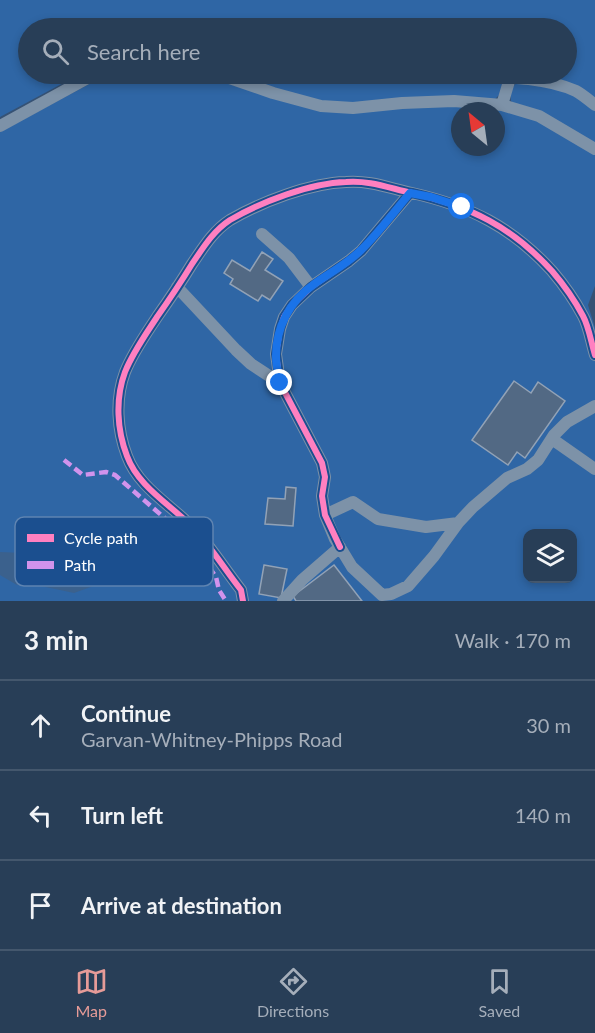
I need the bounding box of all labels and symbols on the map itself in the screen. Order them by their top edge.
north arrow [451,102,505,156]
route start [448,193,474,219]
route end [266,369,292,395]
legend [15,517,213,586]
text: Cycle path [64,528,138,547]
text: Path [64,555,96,574]

